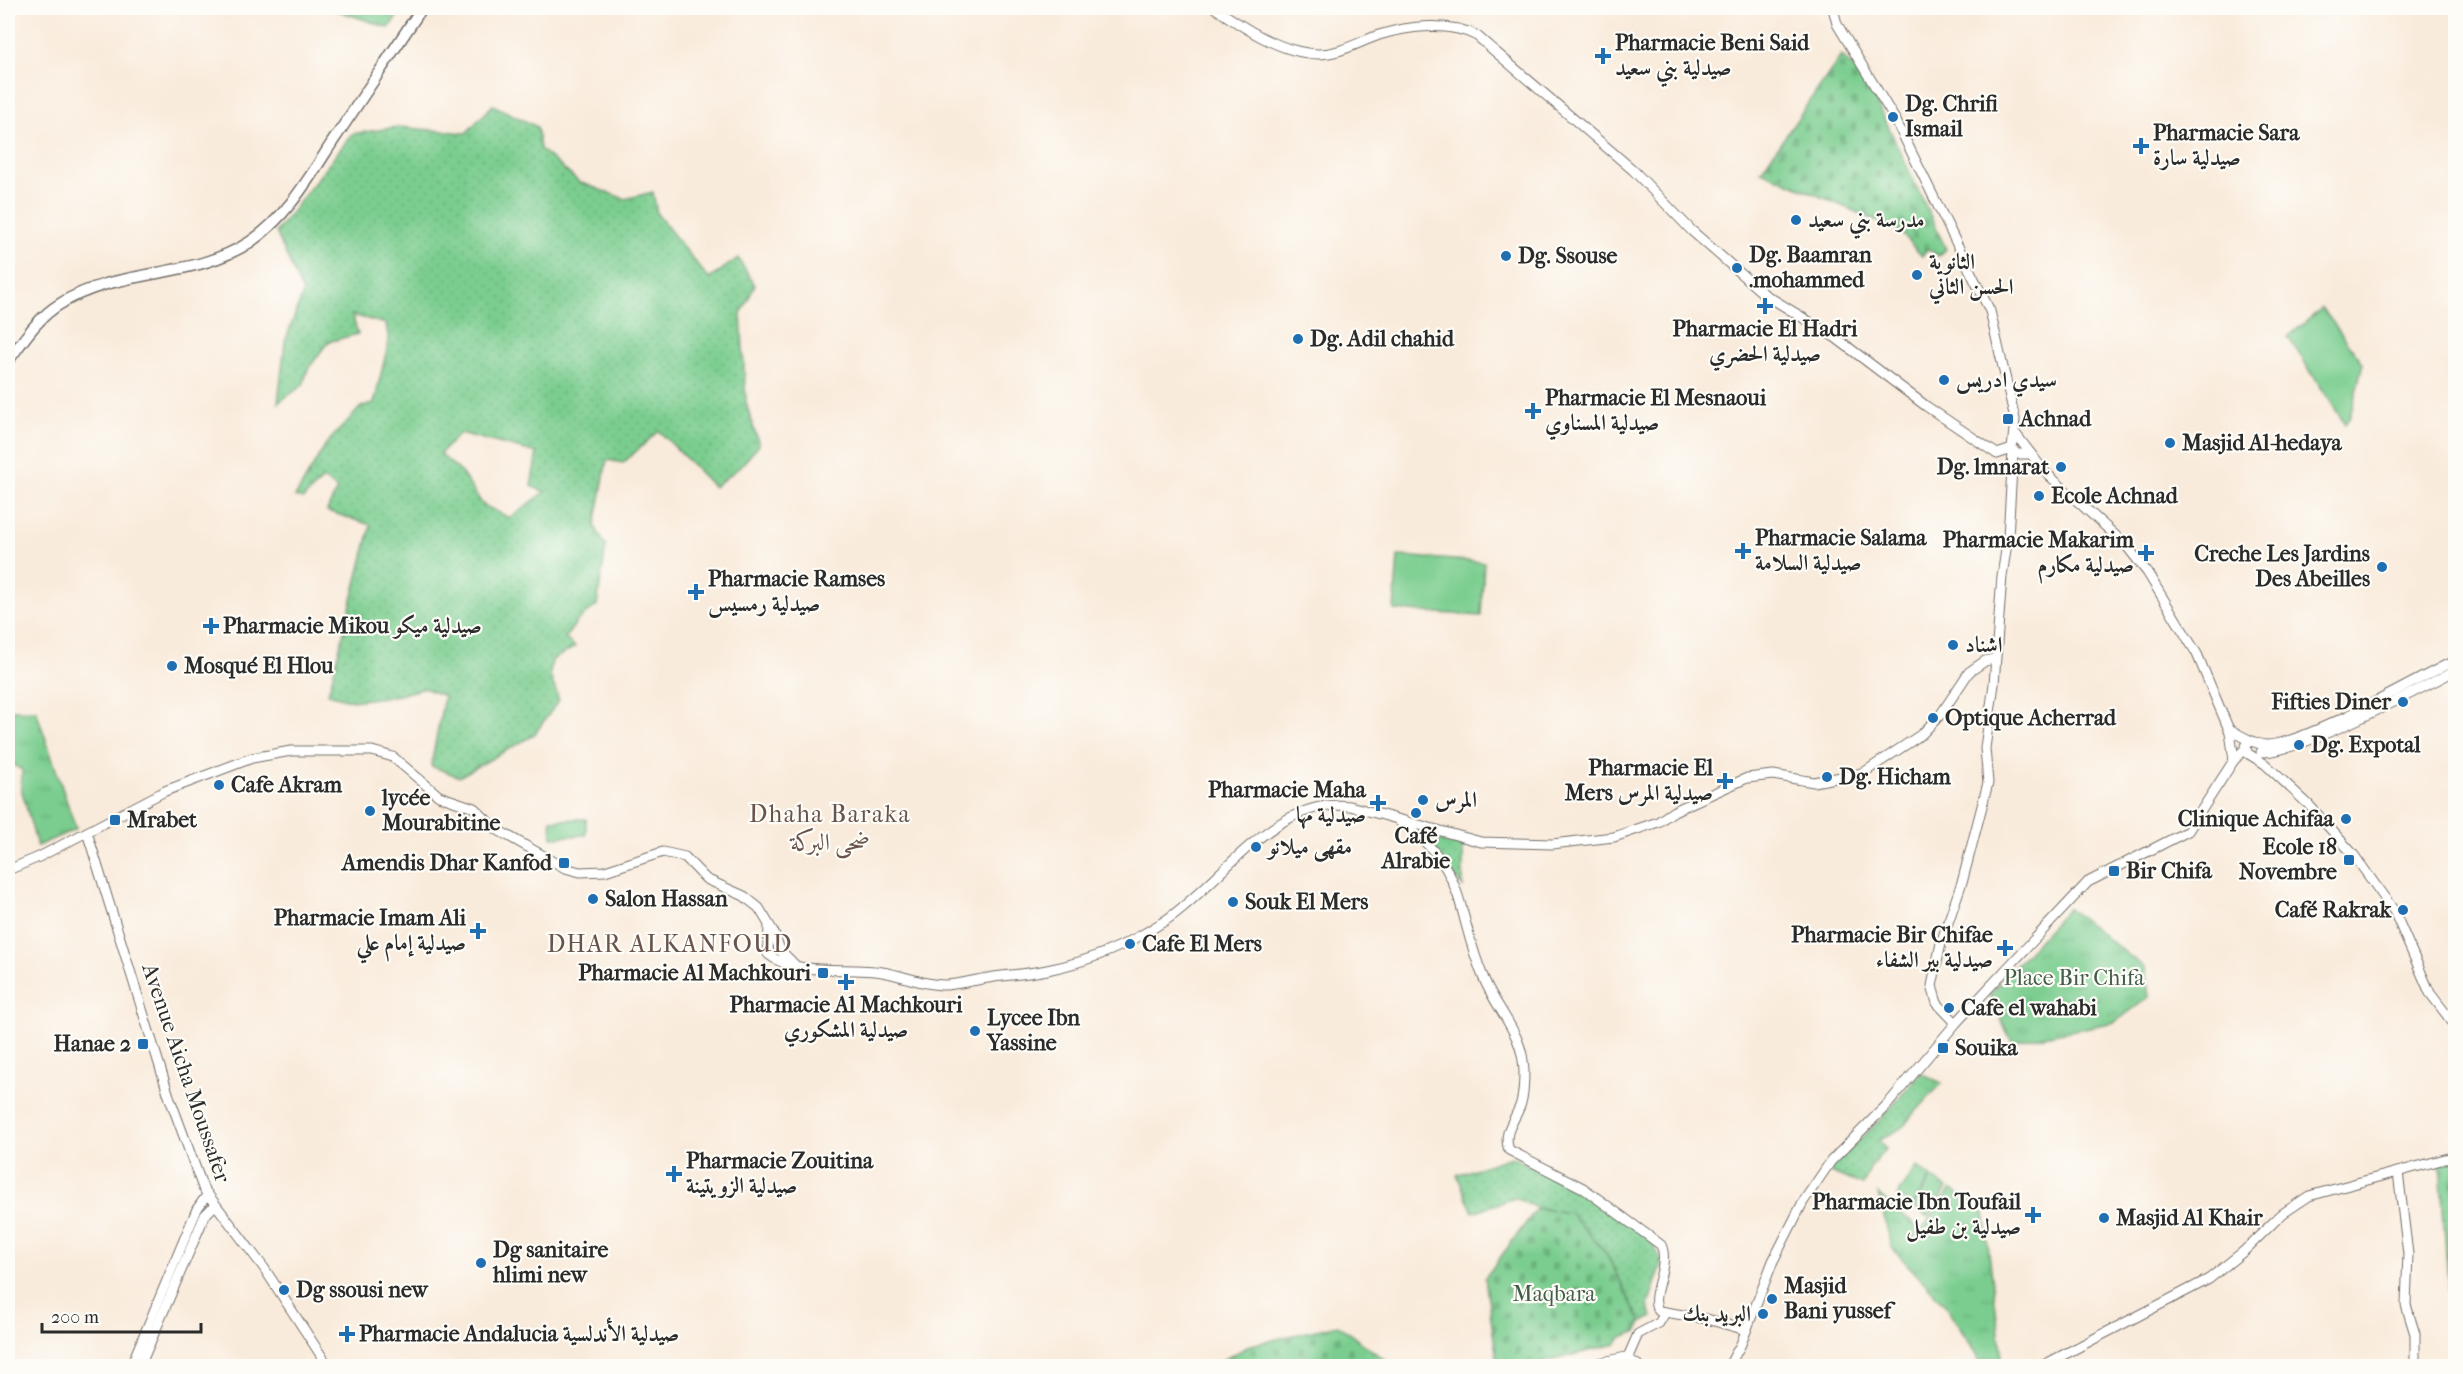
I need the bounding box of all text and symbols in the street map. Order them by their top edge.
place label: Pharmacie Beni Said صيدلية بني سعيد [1615,30,1810,87]
marker: Pharmacie Beni Said صيدلية بني سعيد [1596,49,1610,63]
place label: Dg. Chrifi Ismail [1905,91,1999,142]
marker: Dg. Chrifi Ismail [1886,110,1900,124]
place label: Pharmacie Sara صيدلية سارة [2153,120,2300,171]
marker: Pharmacie Sara صيدلية سارة [2134,139,2148,153]
place label: مدرسة بني سعيد [1808,207,1925,239]
marker: مدرسة بني سعيد [1789,213,1803,227]
place label: Dg. Baamran .mohammed [1749,242,1872,293]
place label: Dg. Ssouse [1518,243,1618,269]
marker: Dg. Ssouse [1499,249,1513,263]
place label: الثانوية الحسن الثاني [1928,249,2014,305]
marker: Dg. Baamran .mohammed [1730,261,1744,275]
marker: الثانوية الحسن الثاني [1910,268,1924,282]
marker: Pharmacie El Hadri صيدلية الحضري [1758,299,1772,313]
place label: Pharmacie El Hadri صيدلية الحضري [1673,316,1858,372]
place label: Dg. Adil chahid [1310,326,1455,352]
marker: Dg. Adil chahid [1291,332,1305,346]
place label: سيدي ادريس [1956,367,2057,398]
marker: سيدي ادريس [1937,373,1951,387]
place label: Pharmacie El Mesnaoui صيدلية المسناوي [1545,385,1767,441]
marker: Pharmacie El Mesnaoui صيدلية المسناوي [1526,404,1540,418]
place label: Achnad [2018,406,2092,432]
marker: Achnad [2001,412,2015,426]
place label: Masjid Al-hedaya [2181,430,2343,456]
marker: Masjid Al-hedaya [2163,436,2177,450]
place label: Dg. lmnarat [1937,454,2050,480]
marker: Dg. lmnarat [2054,460,2068,474]
place label: Ecole Achnad [2051,483,2179,509]
marker: Ecole Achnad [2032,489,2046,503]
place label: Pharmacie Salama صيدلية السلامة [1755,525,1927,576]
place label: Pharmacie Makarim صيدلية مكارم [1943,527,2135,584]
place label: Creche Les Jardins Des Abeilles [2194,541,2370,592]
marker: Pharmacie Salama صيدلية السلامة [1736,544,1750,558]
marker: Pharmacie Makarim صيدلية مكارم [2139,546,2153,560]
marker: Creche Les Jardins Des Abeilles [2375,560,2389,574]
place label: Pharmacie Ramses صيدلية رمسيس [708,566,885,618]
marker: Pharmacie Ramses صيدلية رمسيس [689,585,703,599]
place label: Pharmacie Mikou صيدلية ميكو [223,613,482,639]
marker: Pharmacie Mikou صيدلية ميكو [204,619,218,633]
place label: اشناد [1965,632,2003,658]
marker: اشناد [1946,638,1960,652]
place label: Mosqué El Hlou [183,653,334,679]
marker: Mosqué El Hlou [165,659,179,673]
place label: Fifties Diner [2270,689,2392,715]
marker: Fifties Diner [2396,695,2410,709]
place label: Optique Acherrad [1945,705,2117,731]
marker: Optique Acherrad [1926,711,1940,725]
place label: Dg. Expotal [2311,732,2421,758]
marker: Dg. Expotal [2292,738,2306,752]
place label: Pharmacie El Mers صيدلية المرس [1564,755,1714,807]
place label: Dg. Hicham [1839,764,1951,790]
marker: Dg. Hicham [1820,770,1834,784]
place label: Cafe Akram [231,772,343,798]
marker: Pharmacie El Mers صيدلية المرس [1718,774,1732,788]
place label: Pharmacie Maha صيدلية مها [1208,777,1367,830]
marker: Cafe Akram [212,778,226,792]
place label: lycée Mourabitine [381,785,501,836]
place label: المرس [1435,787,1477,814]
marker: المرس [1416,793,1430,807]
marker: Pharmacie Maha صيدلية مها [1371,796,1385,810]
district label: Dhaha Baraka ضحى البركة [749,800,911,859]
marker: lycée Mourabitine [363,804,377,818]
marker: Café Alrabie [1409,806,1423,820]
place label: Clinique Achifaa [2178,806,2335,832]
place label: Mrabet [126,807,198,833]
marker: Clinique Achifaa [2339,812,2353,826]
marker: Mrabet [108,813,122,827]
place label: Café Alrabie [1380,823,1450,874]
place label: مقهى ميلانو [1266,834,1352,862]
place label: Ecole 18 Novembre [2239,834,2337,885]
marker: مقهى ميلانو [1249,840,1263,854]
place label: Amendis Dhar Kanfod [340,850,553,876]
marker: Ecole 18 Novembre [2342,853,2356,867]
marker: Amendis Dhar Kanfod [557,856,571,870]
place label: Bir Chifa [2126,858,2213,884]
marker: Bir Chifa [2107,864,2121,878]
place label: Salon Hassan [605,886,728,912]
place label: Souk El Mers [1245,889,1368,915]
marker: Salon Hassan [586,892,600,906]
marker: Souk El Mers [1226,895,1240,909]
place label: Café Rakrak [2275,897,2392,923]
marker: Café Rakrak [2396,903,2410,917]
place label: Pharmacie Imam Ali صيدلية إمام علي [274,905,466,964]
place label: Pharmacie Bir Chifae صيدلية بير الشفاء [1791,922,1993,973]
marker: Pharmacie Imam Ali صيدلية إمام علي [471,924,485,938]
district label: DHAR ALKANFOUD [547,930,793,958]
place label: Cafe El Mers [1142,931,1262,957]
marker: Cafe El Mers [1123,937,1137,951]
marker: Pharmacie Bir Chifae صيدلية بير الشفاء [1998,941,2012,955]
street label: Avenue Aicha Moussafer [136,959,236,1187]
place label: Pharmacie Al Machkouri [578,960,811,986]
park label: Place Bir Chifa [2004,965,2145,991]
marker: Pharmacie Al Machkouri [816,966,830,980]
marker: Pharmacie Al Machkouri صيدلية المشكوري [839,975,853,989]
place label: Pharmacie Al Machkouri صيدلية المشكوري [730,992,963,1048]
place label: Cafe el wahabi [1961,995,2097,1021]
marker: Cafe el wahabi [1942,1001,1956,1015]
place label: Lycee Ibn Yassine [986,1005,1080,1056]
marker: Lycee Ibn Yassine [968,1024,982,1038]
place label: Hanae 2 [54,1031,131,1057]
place label: Souika [1955,1035,2019,1061]
marker: Hanae 2 [136,1037,150,1051]
marker: Souika [1936,1041,1950,1055]
place label: Pharmacie Zouitina صيدلية الزويتينة [686,1148,874,1199]
marker: Pharmacie Zouitina صيدلية الزويتينة [667,1167,681,1181]
place label: Pharmacie Ibn Toufail صيدلية بن طفيل [1812,1189,2022,1242]
place label: Masjid Al Khair [2115,1205,2263,1231]
marker: Pharmacie Ibn Toufail صيدلية بن طفيل [2026,1208,2040,1222]
marker: Masjid Al Khair [2097,1211,2111,1225]
place label: Dg sanitaire hlimi new [492,1237,608,1288]
marker: Dg sanitaire hlimi new [474,1256,488,1270]
place label: Masjid Bani yussef [1783,1273,1896,1324]
place label: Dg ssousi new [296,1277,430,1303]
park label: Maqbara [1513,1281,1596,1307]
marker: Dg ssousi new [277,1283,291,1297]
marker: Masjid Bani yussef [1765,1292,1779,1306]
scale bar [42,1296,201,1334]
place label: البريد بنك [1682,1301,1751,1327]
text: 200 m [51,1307,99,1328]
marker: البريد بنك [1756,1307,1770,1321]
place label: Pharmacie Andalucia صيدلية الأندلسية [359,1317,679,1347]
marker: Pharmacie Andalucia صيدلية الأندلسية [340,1327,354,1341]

